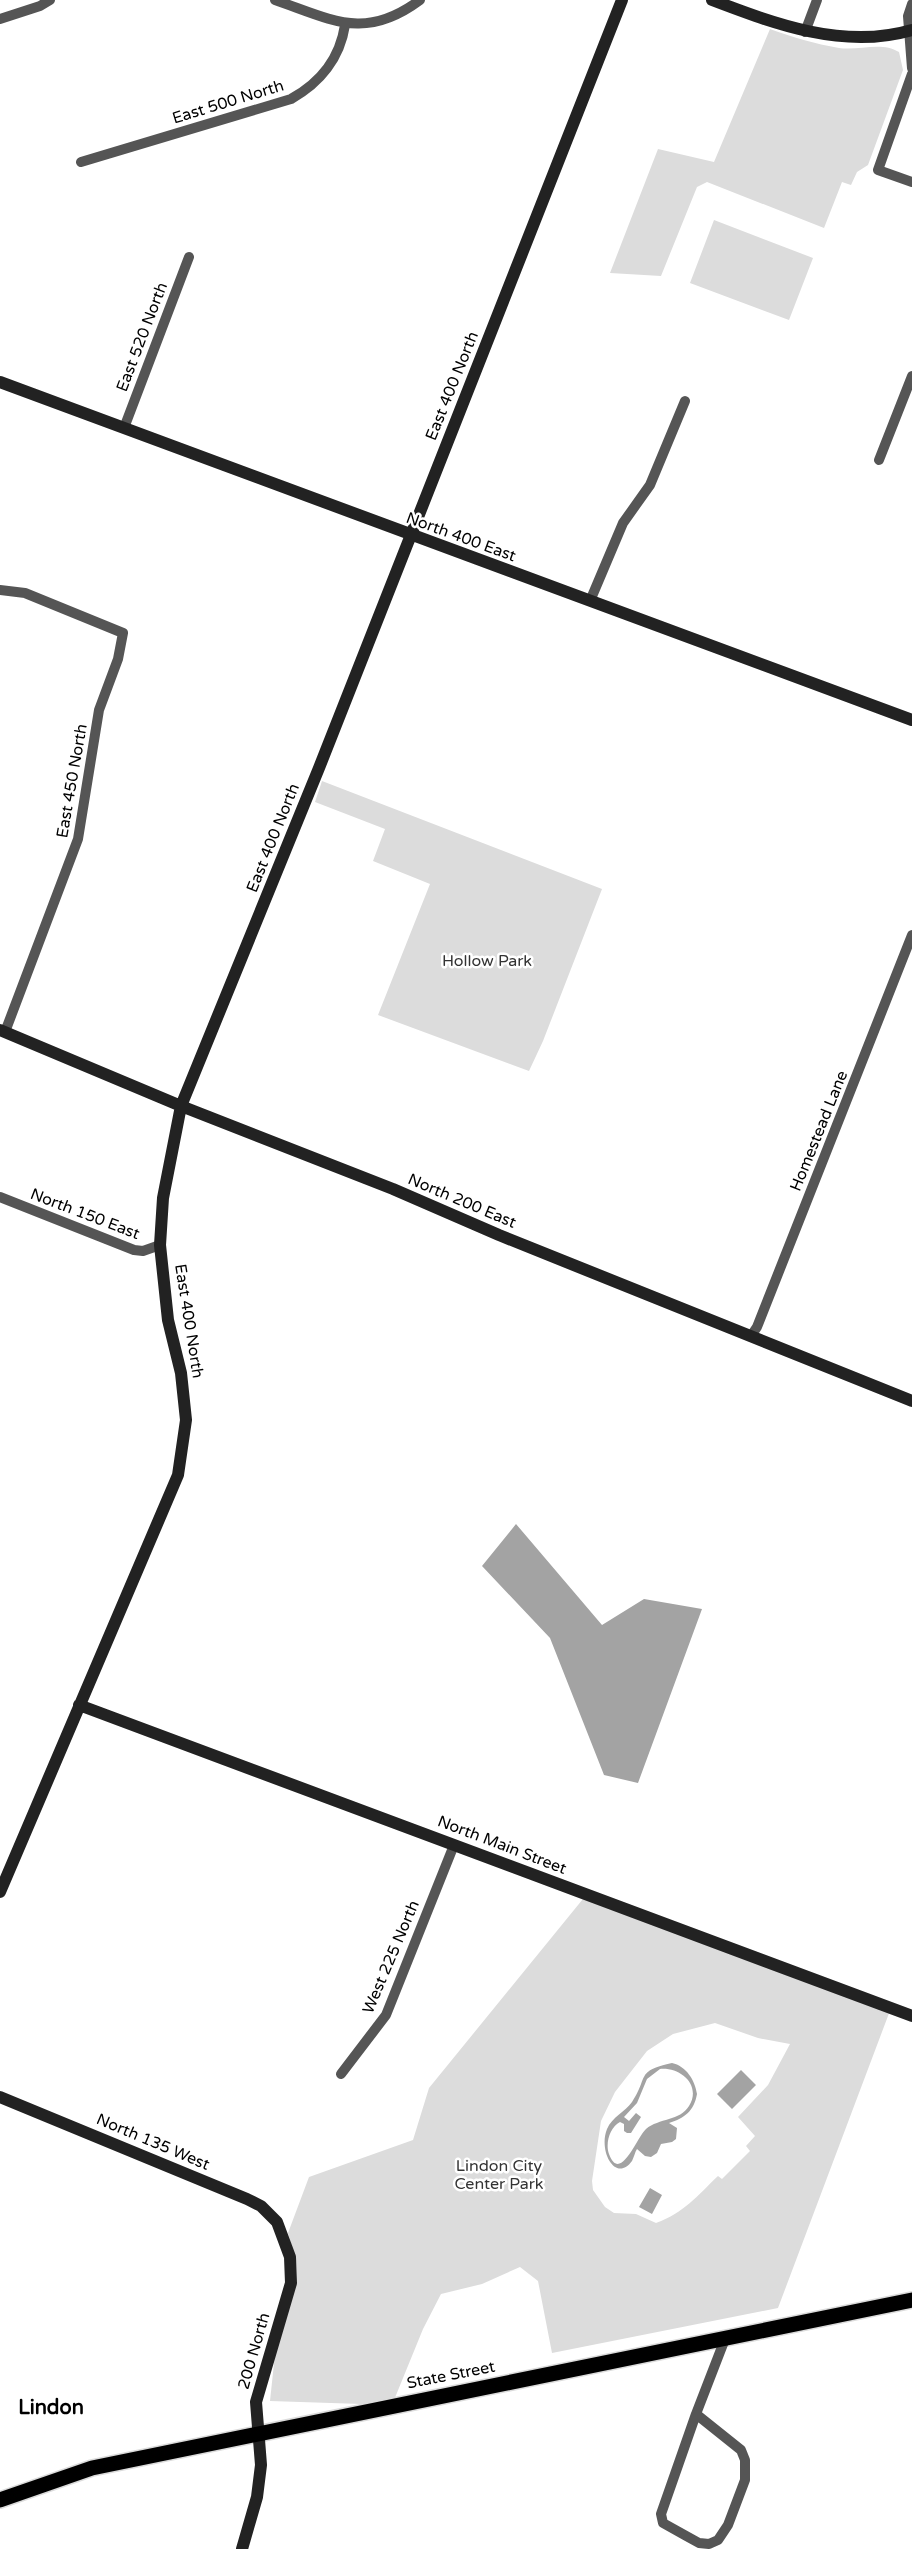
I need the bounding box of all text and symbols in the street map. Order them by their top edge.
street label: East 500 North [170,76,286,128]
street label: East 520 North [112,279,172,395]
street label: East 400 North [421,329,483,443]
street label: North 400 East [403,508,519,566]
street label: East 450 North [52,722,92,840]
street label: East 400 North [242,781,304,895]
park label: Hollow Park [442,951,532,971]
street label: Homestead Lane [786,1068,852,1194]
street label: North 200 East [405,1169,519,1233]
street label: North 150 East [27,1184,143,1244]
street label: East 400 North [170,1262,208,1380]
street label: North Main Street [435,1811,569,1879]
street label: West 225 North [358,1897,424,2017]
street label: North 135 West [93,2109,213,2175]
park label: Lindon City Center Park [455,2156,544,2194]
street label: 200 North [234,2310,274,2392]
street label: State Street [405,2357,497,2393]
district label: Lindon [18,2396,84,2420]

